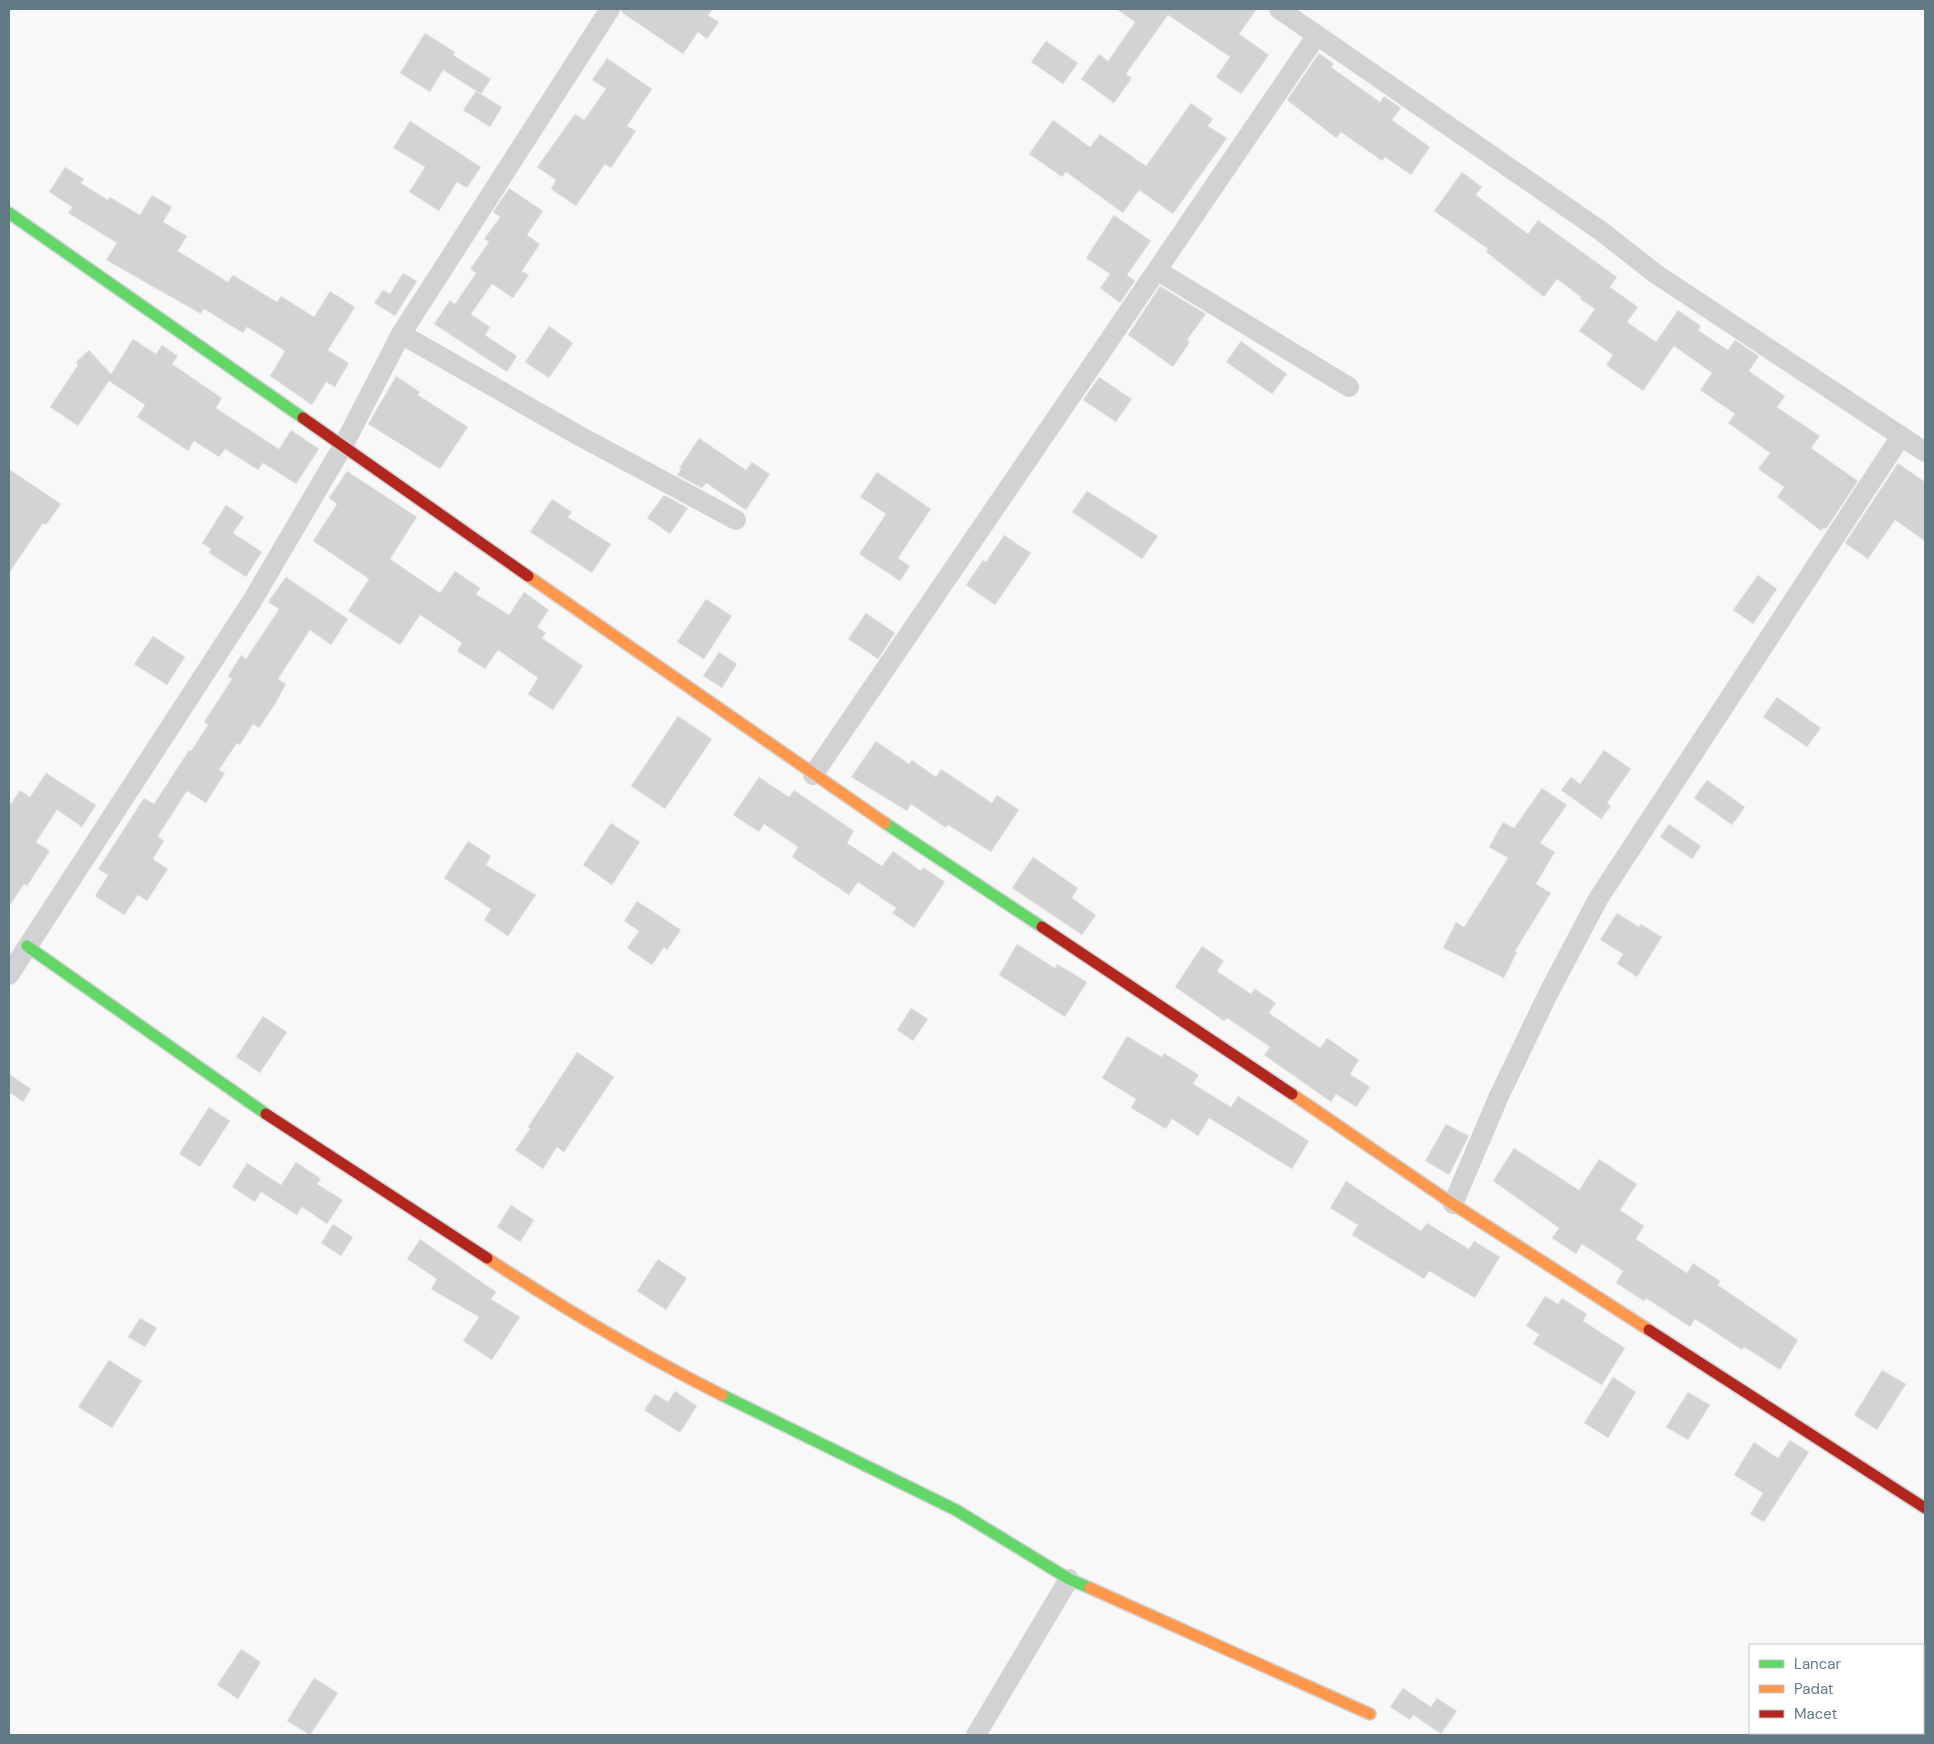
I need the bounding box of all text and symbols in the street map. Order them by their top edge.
legend [1749,1644,1924,1734]
text: Lancar [1794,1654,1841,1674]
text: Padat [1794,1679,1834,1699]
text: Macet [1794,1704,1838,1724]

